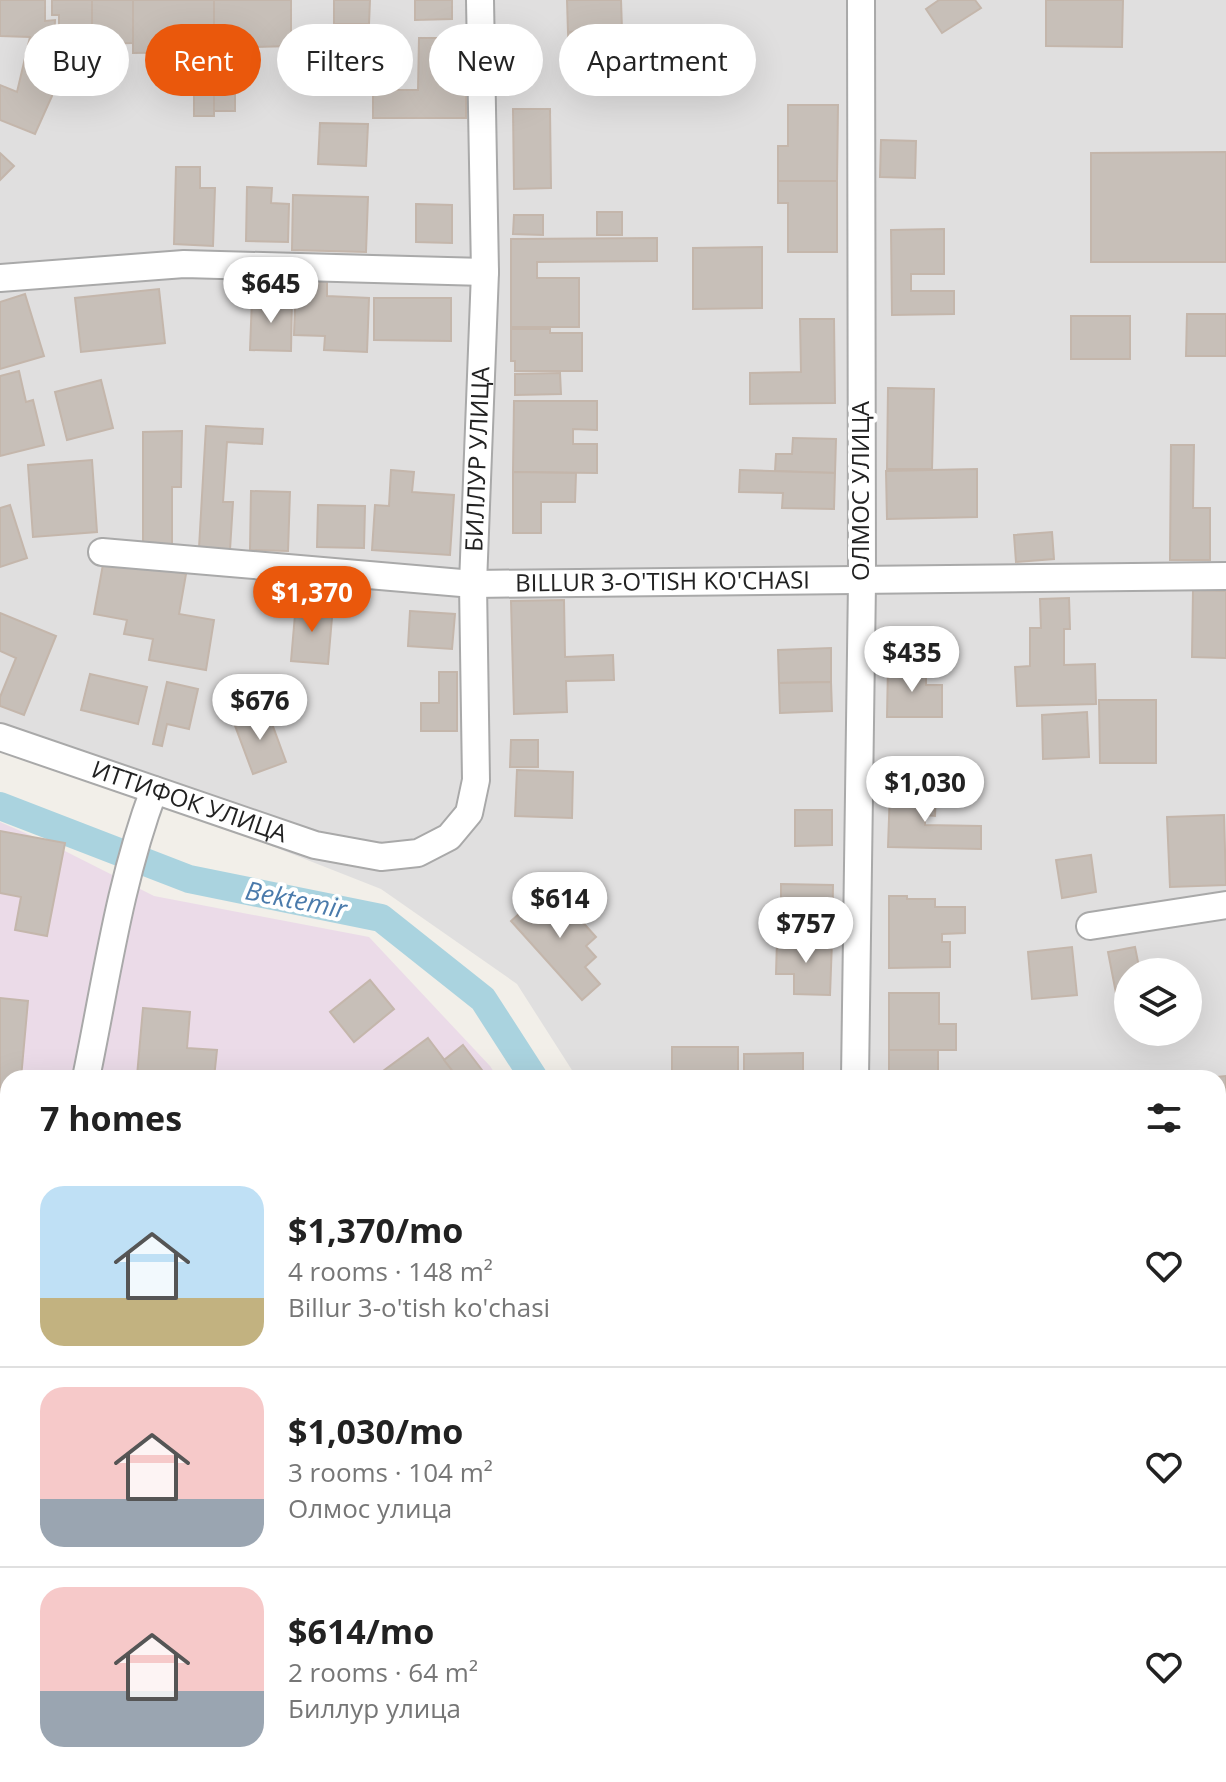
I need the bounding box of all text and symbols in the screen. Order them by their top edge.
chip: Buy [24,24,129,96]
chip: Rent [145,24,261,96]
chip: Filters [277,24,413,96]
chip: New [429,24,543,96]
chip: Apartment [559,24,756,96]
pin: $645 [224,257,318,325]
text: $645 [241,265,301,301]
street label: БИЛЛУР УЛИЦА [456,365,496,552]
street label: ОЛМОС УЛИЦА [843,400,876,581]
street label: BILLUR 3-O'TISH KO'CHASI [515,562,810,599]
pin: $1,370 [247,566,377,634]
text: $1,370 [271,574,353,610]
pin: $435 [865,626,959,694]
text: $435 [882,634,942,670]
pin: $676 [213,674,307,742]
text: $676 [230,682,290,718]
street label: ИТТИФОК УЛИЦА [88,752,292,849]
pin: $1,030 [860,756,990,824]
text: $1,030 [884,764,966,800]
water label: Bektemir [243,872,352,927]
pin: $614 [513,872,607,940]
text: $614 [530,880,590,916]
pin: $757 [759,897,853,965]
text: $757 [776,905,836,941]
map controls [1114,958,1202,1046]
button: layers [1114,958,1202,1046]
text: 7 homes [40,1095,182,1141]
icon: filters [1142,1096,1186,1140]
text: $1,370/mo [288,1207,463,1253]
icon: home [104,1218,200,1314]
icon: heart [1142,1244,1186,1288]
text: 4 rooms · 148 m² [288,1253,493,1289]
text: Billur 3-o'tish ko'chasi [288,1289,550,1325]
text: $1,030/mo [288,1408,463,1454]
icon: home [104,1419,200,1515]
icon: heart [1142,1445,1186,1489]
text: 3 rooms · 104 m² [288,1454,493,1490]
text: Олмос улица [288,1490,452,1526]
text: $614/mo [288,1608,434,1654]
icon: home [104,1619,200,1715]
icon: heart [1142,1645,1186,1689]
text: 2 rooms · 64 m² [288,1654,478,1690]
text: Биллур улица [288,1690,461,1726]

